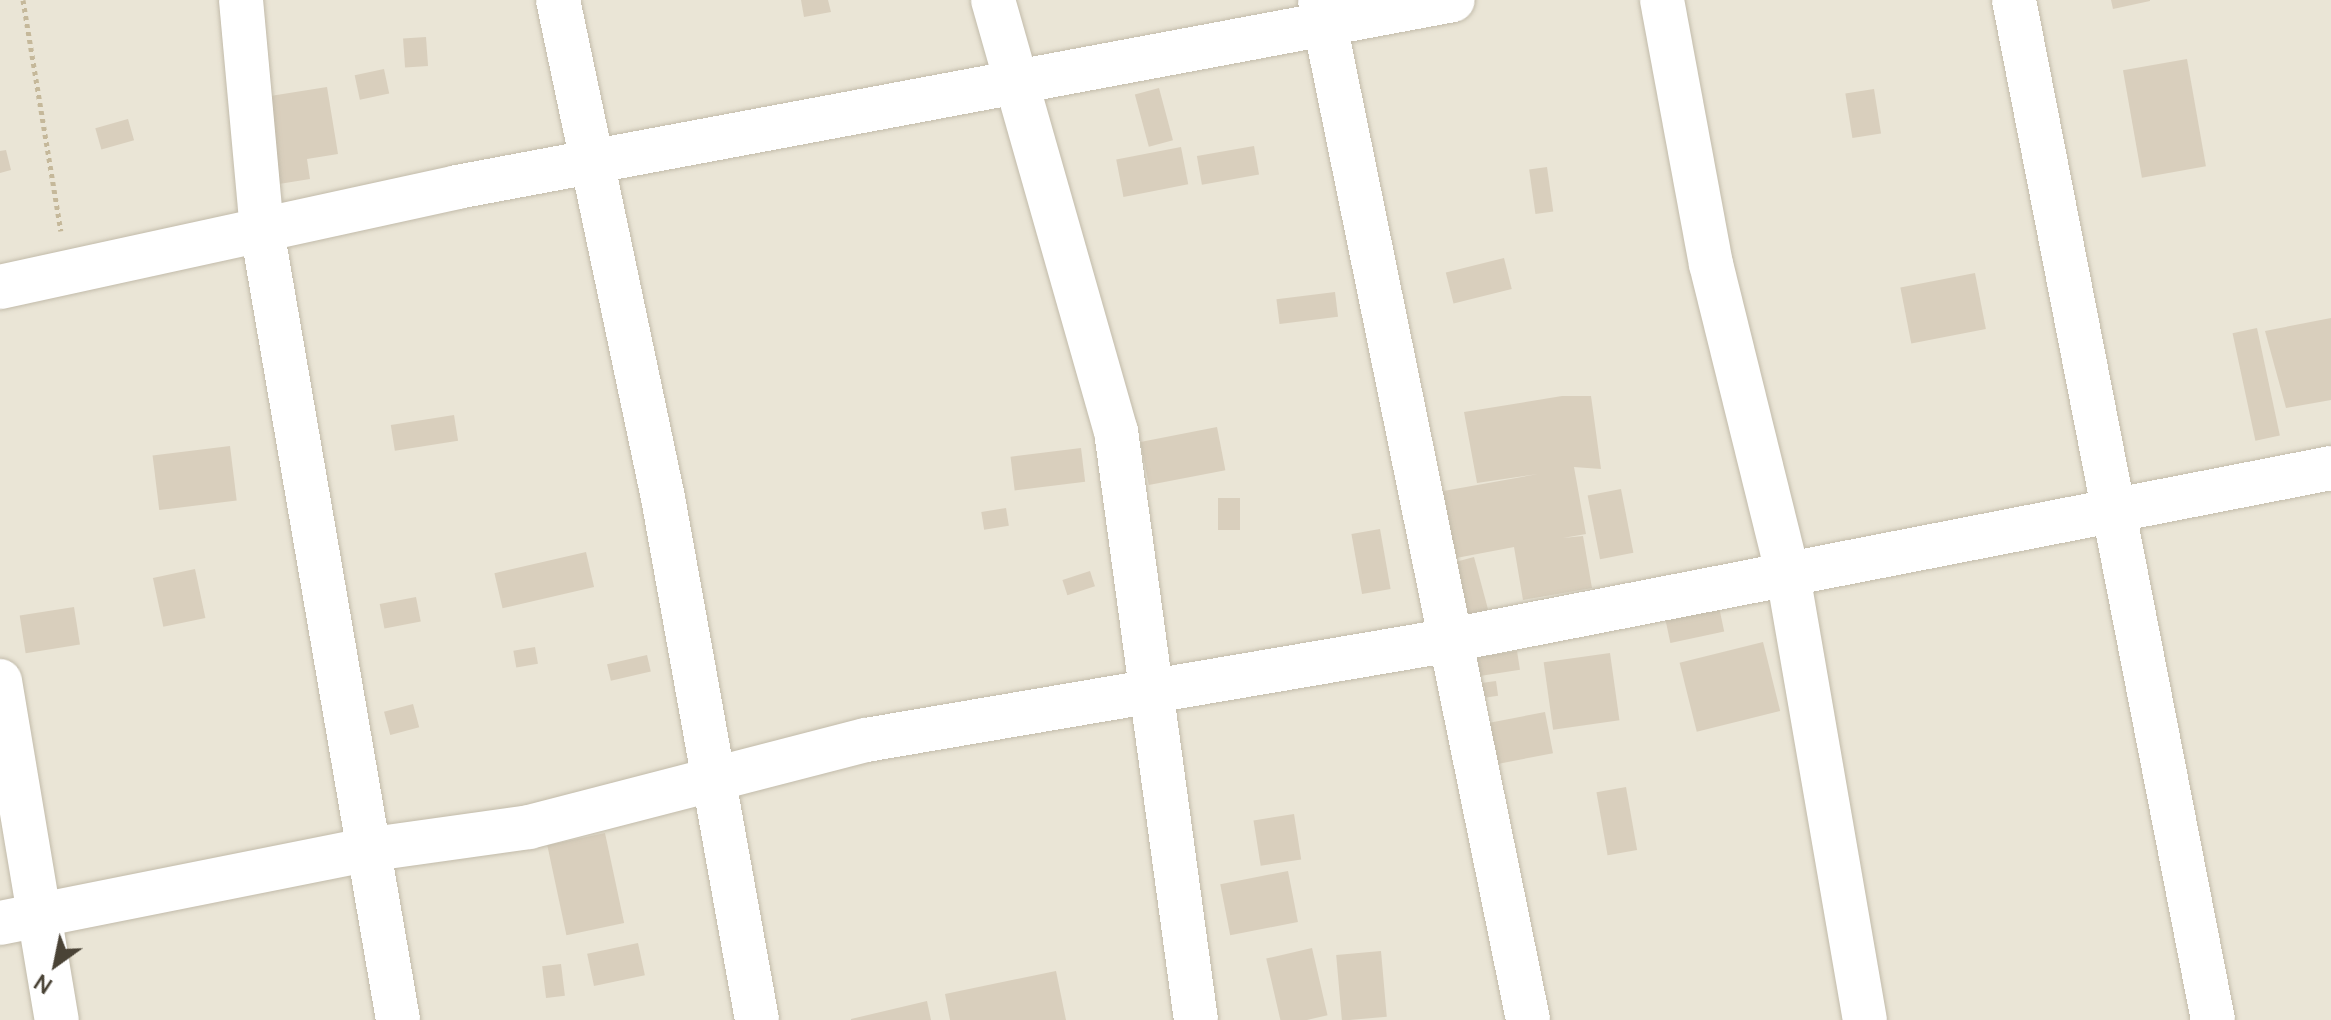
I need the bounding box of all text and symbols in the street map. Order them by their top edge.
north arrow [16,924,96,1004]
text: N [28,967,58,1001]

